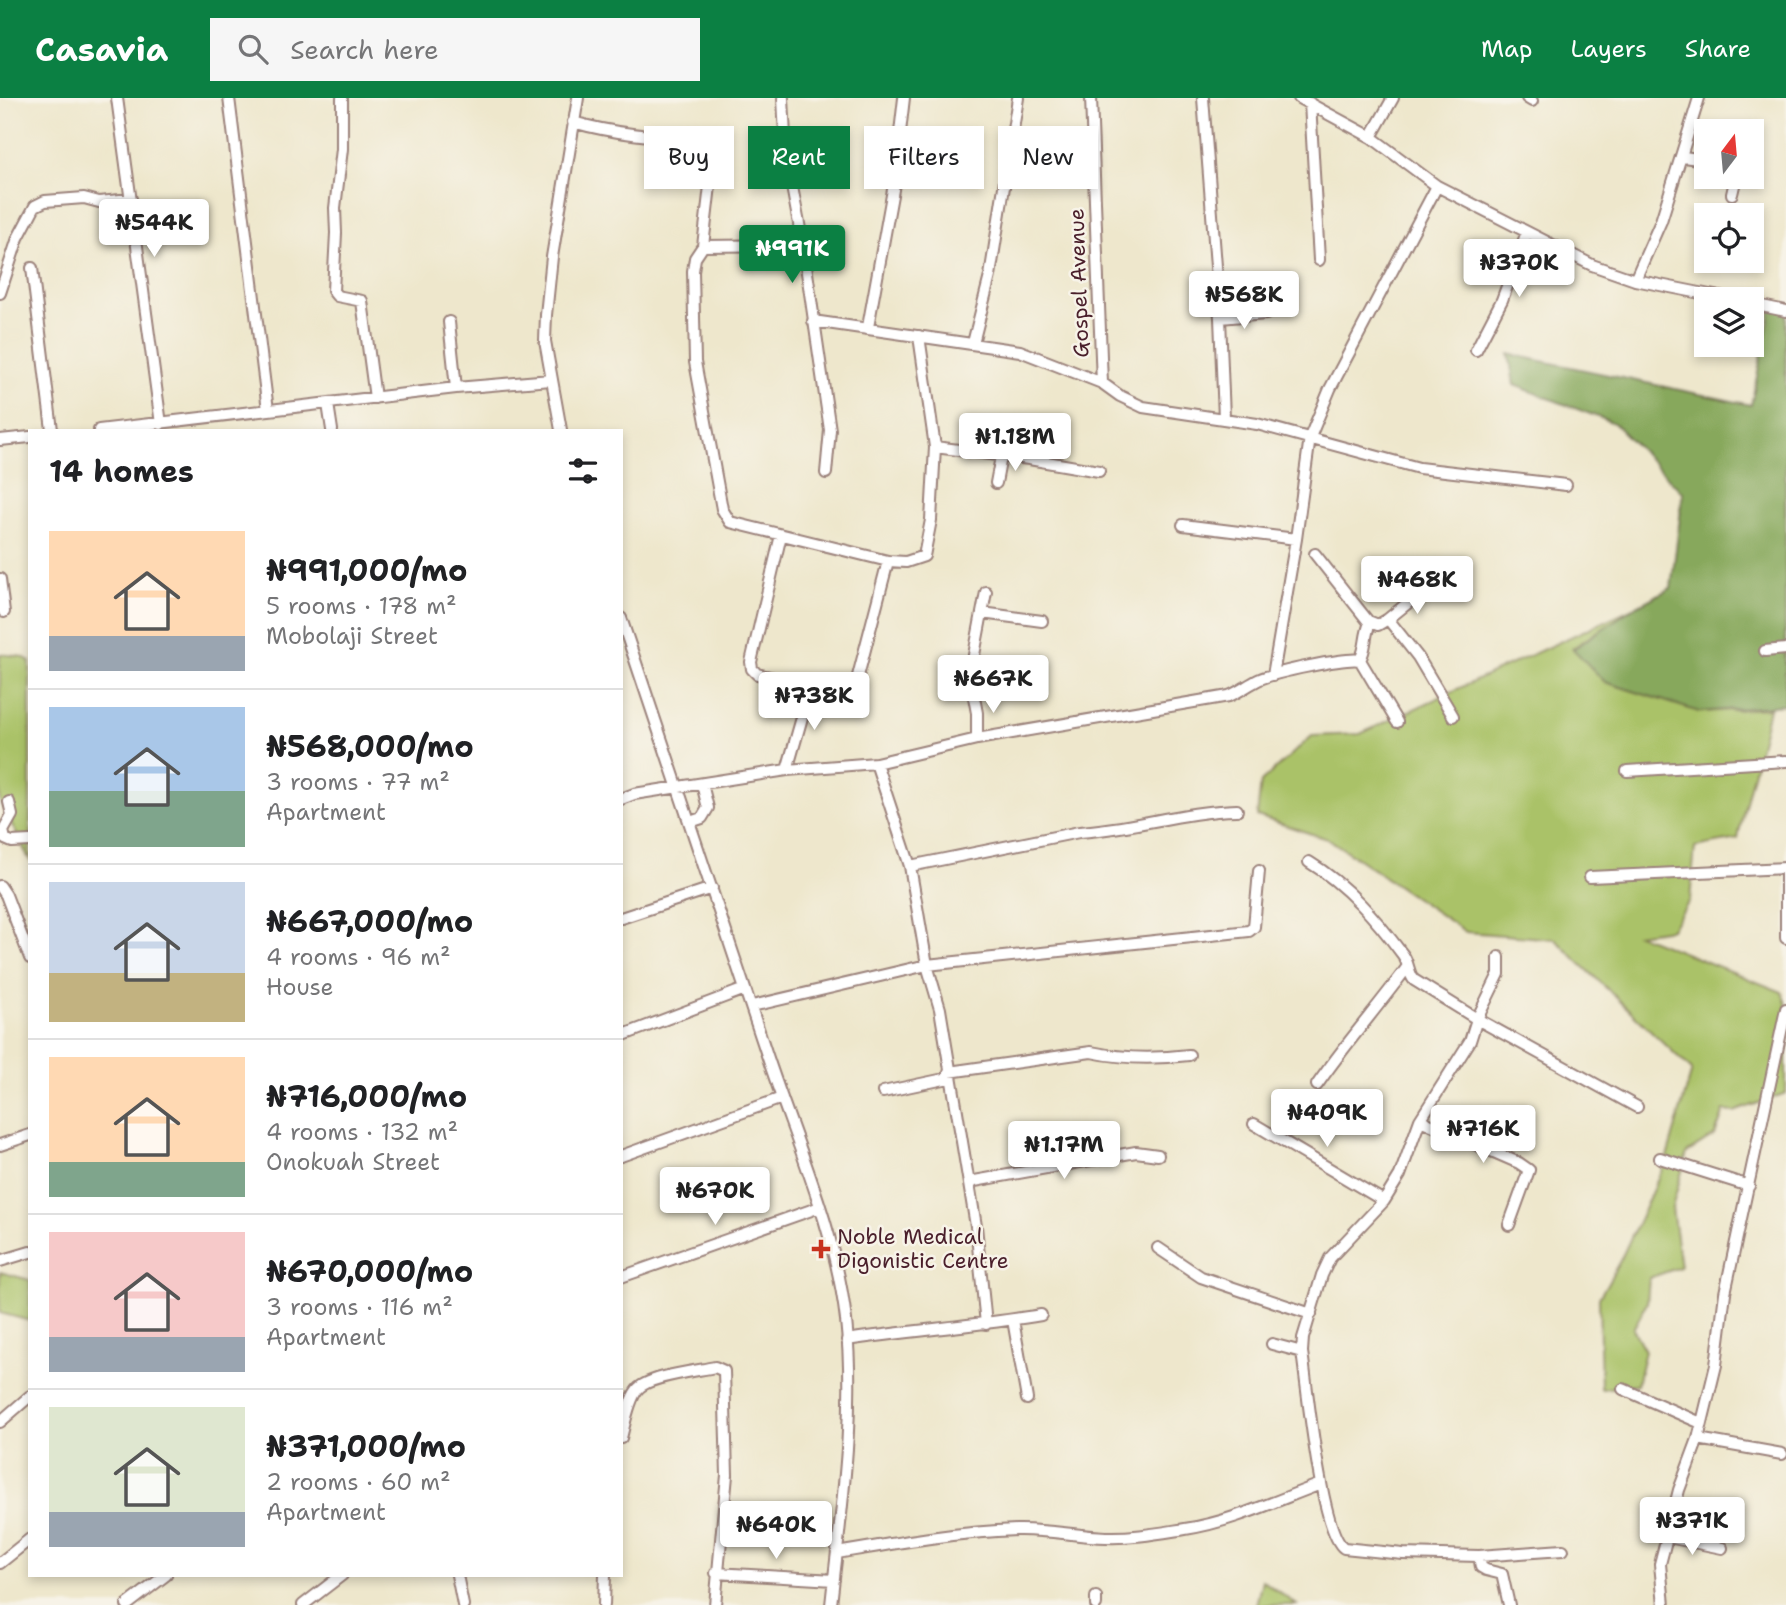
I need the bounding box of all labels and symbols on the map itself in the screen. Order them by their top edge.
north arrow [1694,119,1764,189]
pin: ₦544K [105,200,203,259]
street label: Gospel Avenue [1062,208,1096,358]
pin: ₦991K [743,226,841,285]
pin: ₦370K [1470,240,1568,299]
pin: ₦568K [1195,272,1293,331]
pin: ₦1.18M [958,414,1072,473]
pin: ₦468K [1368,556,1466,616]
pin: ₦667K [944,656,1042,715]
pin: ₦738K [765,672,863,732]
pin: ₦409K [1278,1090,1376,1149]
pin: ₦716K [1434,1105,1532,1165]
pin: ₦1.17M [1007,1122,1121,1181]
pin: ₦670K [666,1168,764,1227]
place label: Noble Medical Digonistic Centre [837,1223,1009,1275]
marker: Noble Medical Digonistic Centre [811,1239,831,1259]
pin: ₦371K [1643,1498,1741,1557]
pin: ₦640K [727,1502,825,1561]

